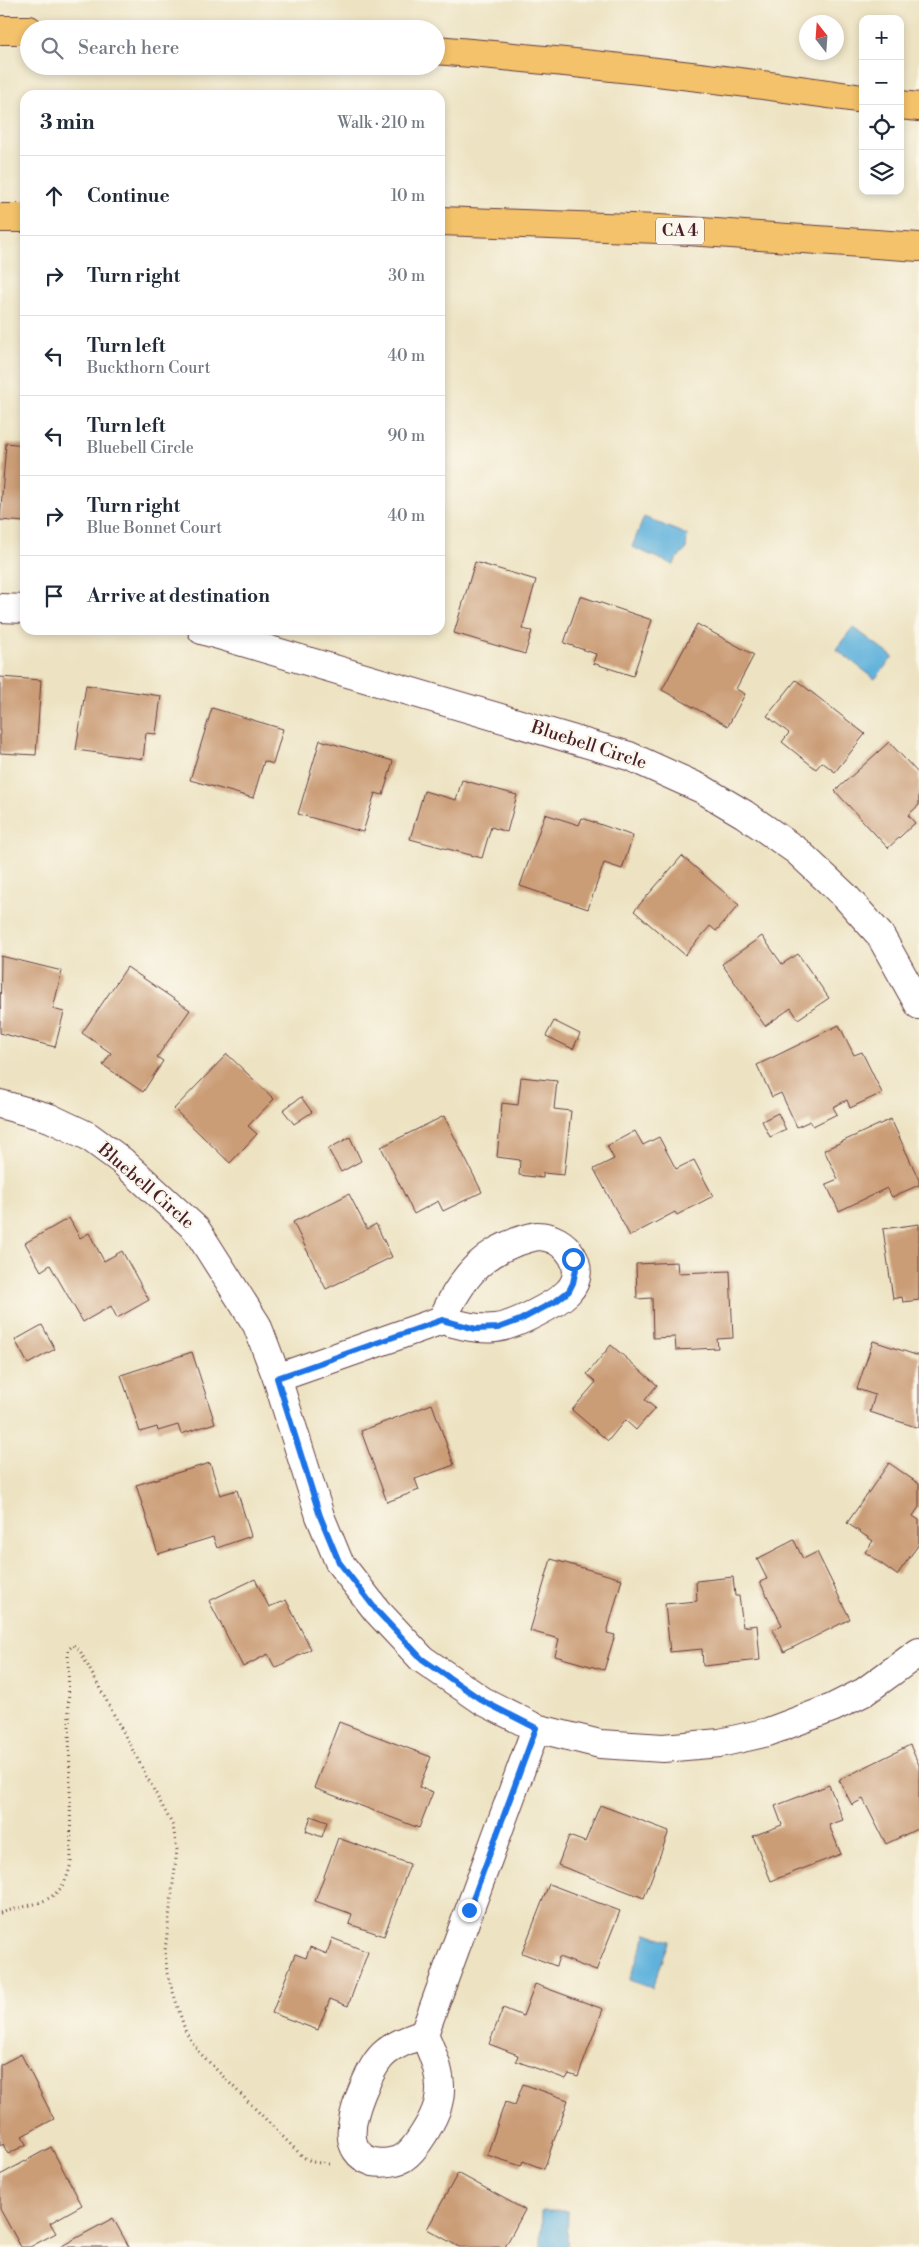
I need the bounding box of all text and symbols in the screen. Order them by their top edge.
north arrow [799,15,844,60]
map controls [859,15,904,195]
button: + [859,15,904,60]
search box [20,20,445,75]
icon: search [38,34,66,62]
text: Search here [78,36,179,60]
button: − [859,60,904,105]
button: locate [859,105,904,150]
text: 3 min [40,110,95,136]
text: Walk · 210 m [337,113,425,133]
button: layers [859,150,904,195]
icon: ahead [40,182,68,210]
text: Continue [87,184,170,208]
text: 10 m [391,186,425,206]
road number: CA 4 [656,218,704,245]
icon: right [40,262,68,290]
text: Turn right [87,264,180,288]
text: 30 m [388,266,425,286]
text: Turn left [87,334,166,358]
icon: left [40,342,68,370]
text: 40 m [388,346,425,366]
text: Buckthorn Court [87,358,210,378]
text: Turn left [87,414,166,438]
icon: left [40,422,68,450]
text: 90 m [387,426,425,446]
text: Bluebell Circle [87,438,194,458]
text: Turn right [87,494,180,518]
icon: right [40,502,68,530]
text: 40 m [388,506,425,526]
text: Blue Bonnet Court [87,518,222,538]
icon: arrive [40,582,68,610]
text: Arrive at destination [87,584,270,608]
street label: Bluebell Circle [527,715,650,775]
street label: Bluebell Circle [92,1137,199,1234]
route start [562,1248,585,1271]
route end [458,1899,481,1922]

